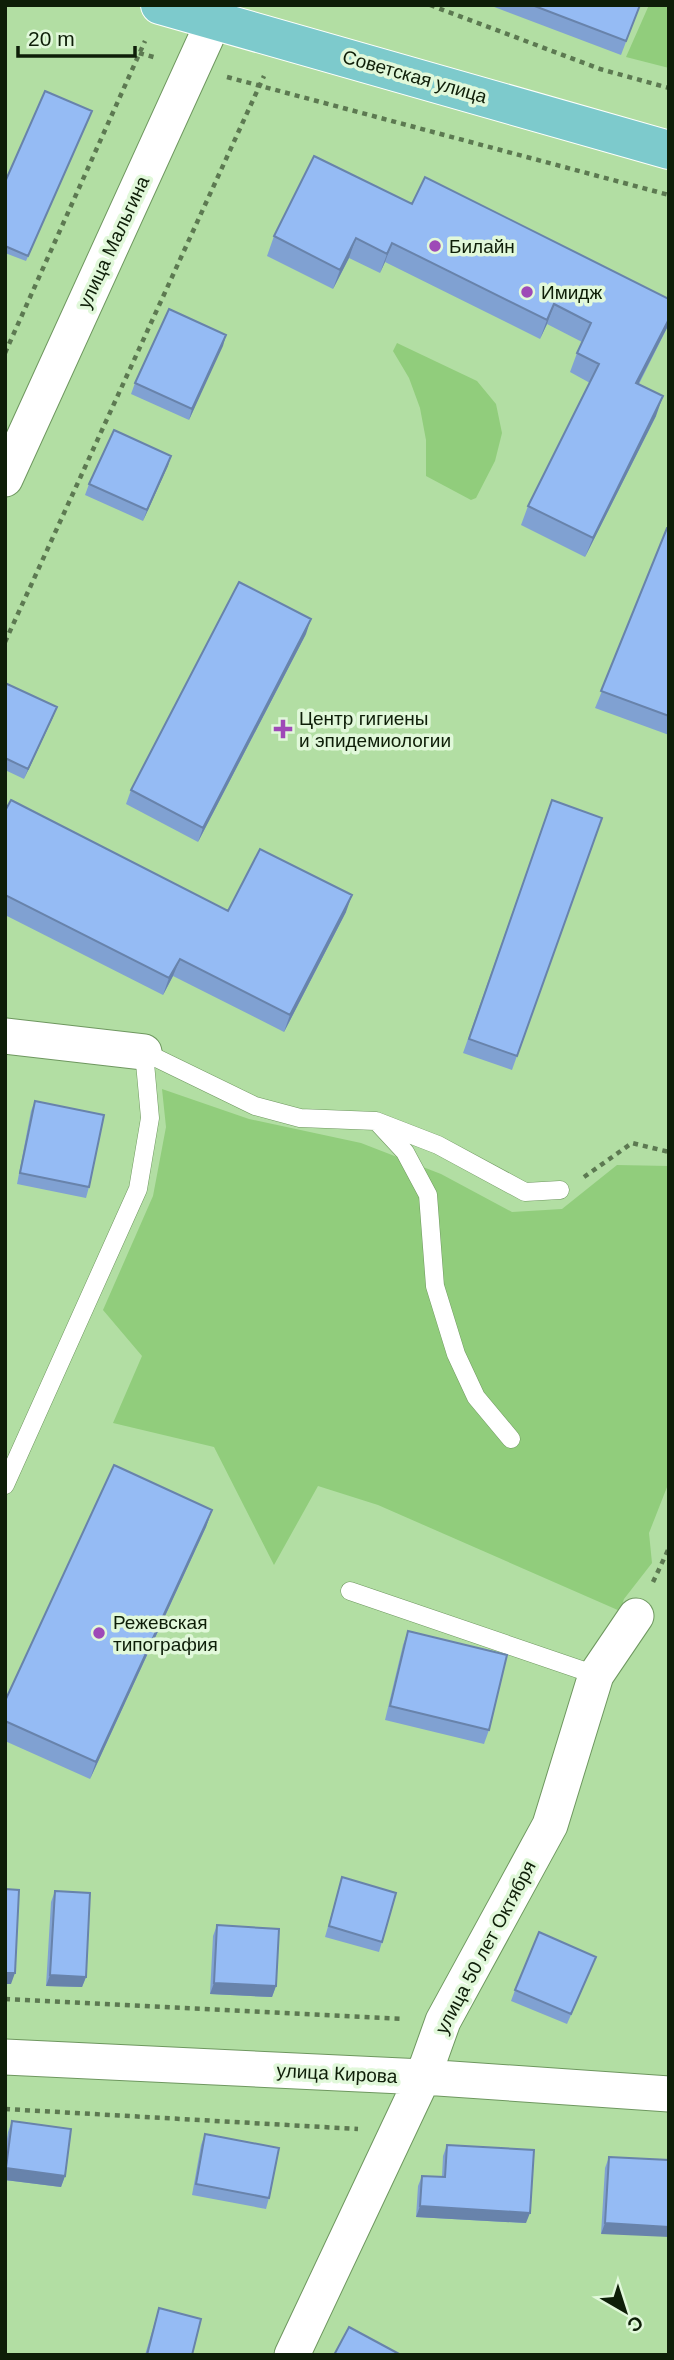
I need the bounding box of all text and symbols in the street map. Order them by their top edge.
scale bar [18,14,135,58]
text: 20 m [28,27,75,50]
street label: Советская улица [340,46,490,107]
street label: улица Мальгина [74,172,154,312]
place label: Билайн [449,236,515,257]
marker: Билайн [427,238,443,254]
place label: Имидж [541,282,602,303]
marker: Имидж [519,284,535,300]
place label: Центр гигиены и эпидемиологии [299,708,451,751]
marker: Центр гигиены и эпидемиологии [273,719,293,739]
place label: Режевская типография [113,1612,218,1655]
marker: Режевская типография [91,1625,107,1641]
street label: улица 50 лет Октября [431,1857,540,2037]
street label: улица Кирова [276,2060,398,2087]
north arrow [590,2276,660,2346]
text: С [623,2311,647,2336]

